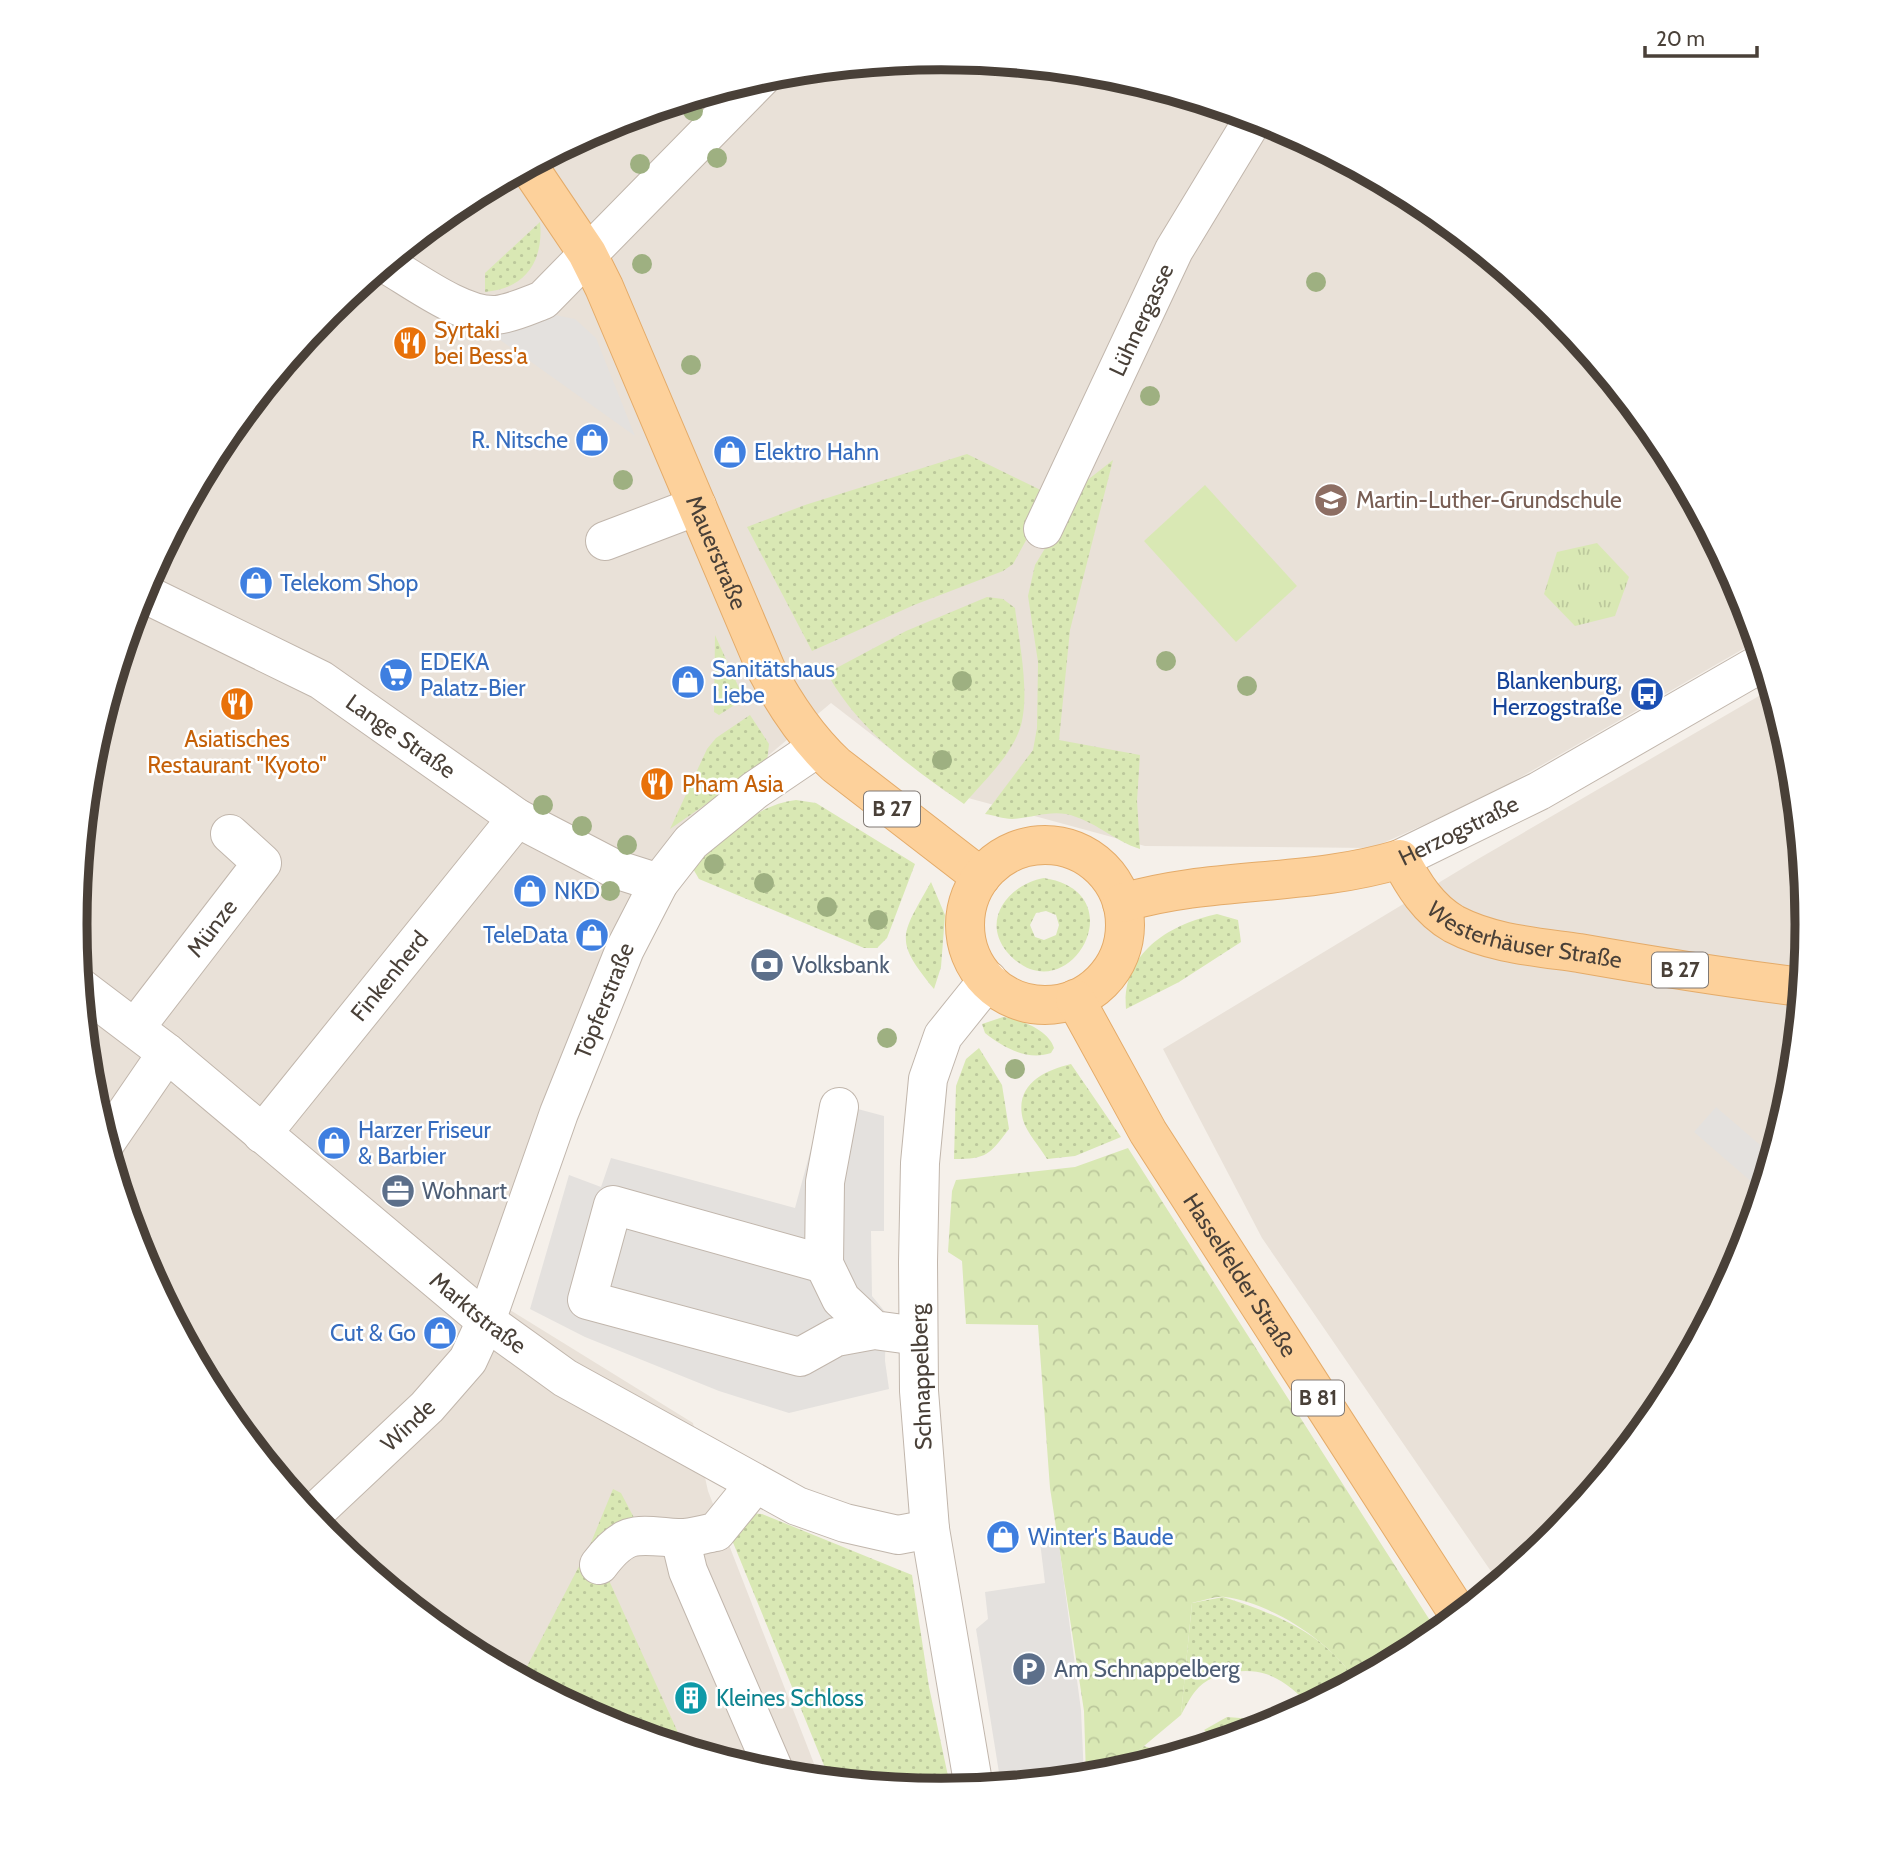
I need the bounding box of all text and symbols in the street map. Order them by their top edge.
scale bar [1645,14,1757,58]
text: 20 m [1656,26,1705,51]
street label: Lühnergasse [1103,259,1180,381]
place label: Syrtaki bei Bess'a [434,316,528,370]
restaurant icon: Syrtaki bei Bess'a [391,324,429,362]
shop icon: R. Nitsche [573,421,611,459]
place label: R. Nitsche [471,426,568,454]
shop icon: Elektro Hahn [711,433,749,471]
place label: Elektro Hahn [754,438,879,466]
school or university icon: Martin-Luther-Grundschule [1312,481,1350,519]
place label: Martin-Luther-Grundschule [1356,486,1622,514]
street label: Mauerstraße [680,491,753,614]
shop icon: Telekom Shop [237,564,275,602]
place label: Telekom Shop [280,569,419,597]
place label: EDEKA Palatz-Bier [420,648,526,702]
place label: Sanitätshaus Liebe [712,655,835,709]
supermarket icon: EDEKA Palatz-Bier [377,656,415,694]
shop icon: Sanitätshaus Liebe [669,663,707,701]
place label: Blankenburg, Herzogstraße [1492,667,1622,721]
bus stop icon: Blankenburg, Herzogstraße [1628,675,1666,713]
restaurant icon: Asiatisches Restaurant "Kyoto" [218,685,256,723]
street label: Lange Straße [341,688,461,785]
place label: Asiatisches Restaurant "Kyoto" [147,725,327,779]
restaurant icon: Pham Asia [638,765,676,803]
place label: Pham Asia [682,770,784,798]
street label: Herzogstraße [1394,789,1523,872]
road number: B 27 [864,792,920,826]
shop icon: NKD [511,872,549,910]
place label: NKD [554,877,600,905]
street label: Münze [181,893,243,963]
street label: Westerhäuser Straße [1421,895,1624,974]
shop icon: TeleData [573,916,611,954]
place label: TeleData [483,921,568,949]
street label: Finkenherd [345,925,434,1027]
street label: Töpferstraße [568,938,640,1063]
bank icon: Volksbank [748,946,786,984]
place label: Volksbank [792,951,890,979]
road number: B 27 [1652,953,1708,988]
place label: Harzer Friseur & Barbier [358,1116,492,1170]
shop icon: Harzer Friseur & Barbier [315,1124,353,1162]
office icon: Wohnart [379,1172,417,1210]
place label: Wohnart [422,1177,507,1205]
street label: Hasselfelder Straße [1177,1188,1303,1362]
street label: Marktstraße [424,1266,532,1360]
street label: Schnappelberg [904,1303,938,1451]
shop icon: Cut & Go [421,1314,459,1352]
place label: Cut & Go [330,1319,416,1347]
road number: B 81 [1292,1380,1344,1416]
street label: Winde [375,1393,441,1457]
shop icon: Winter's Baude [984,1518,1022,1556]
place label: Winter's Baude [1028,1523,1174,1551]
parking icon: Am Schnappelberg [1010,1650,1048,1688]
place label: Am Schnappelberg [1054,1655,1240,1683]
building icon: Kleines Schloss [672,1679,710,1717]
place label: Kleines Schloss [716,1684,864,1712]

